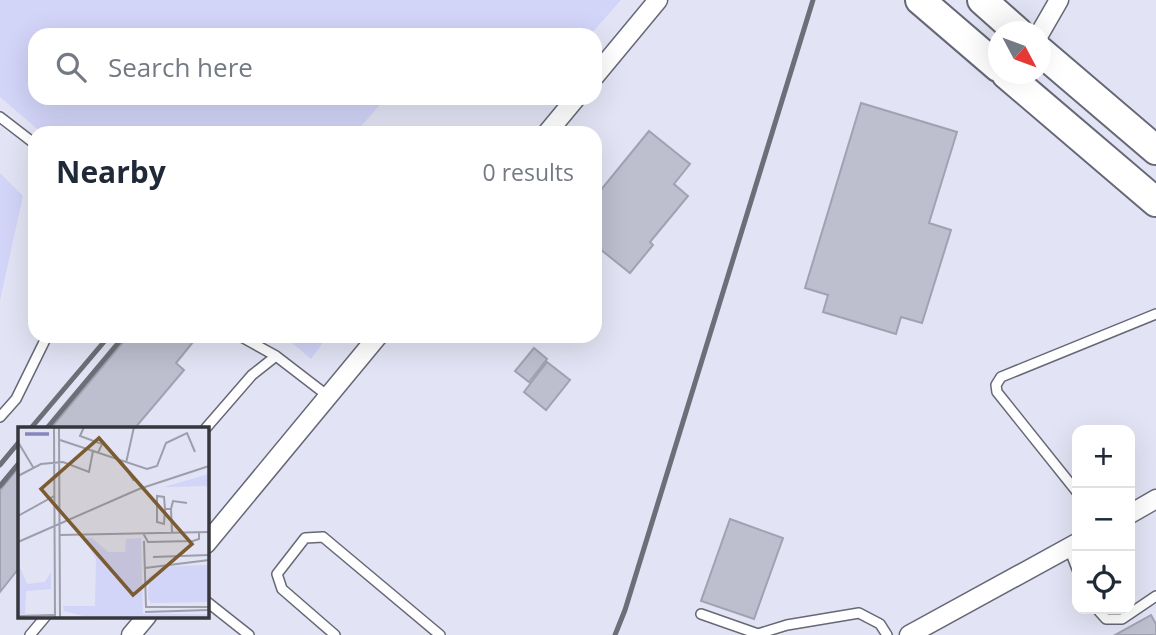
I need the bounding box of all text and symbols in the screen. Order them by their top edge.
north arrow [988,21,1051,84]
search box [28,28,602,105]
icon: search [52,48,90,86]
text: Search here [108,49,253,85]
text: Nearby [56,151,166,192]
text: 0 results [483,156,574,188]
map controls [1072,425,1135,614]
button: + [1072,425,1135,488]
inset map [18,427,208,618]
button: − [1072,488,1135,551]
button: locate [1072,551,1135,614]

